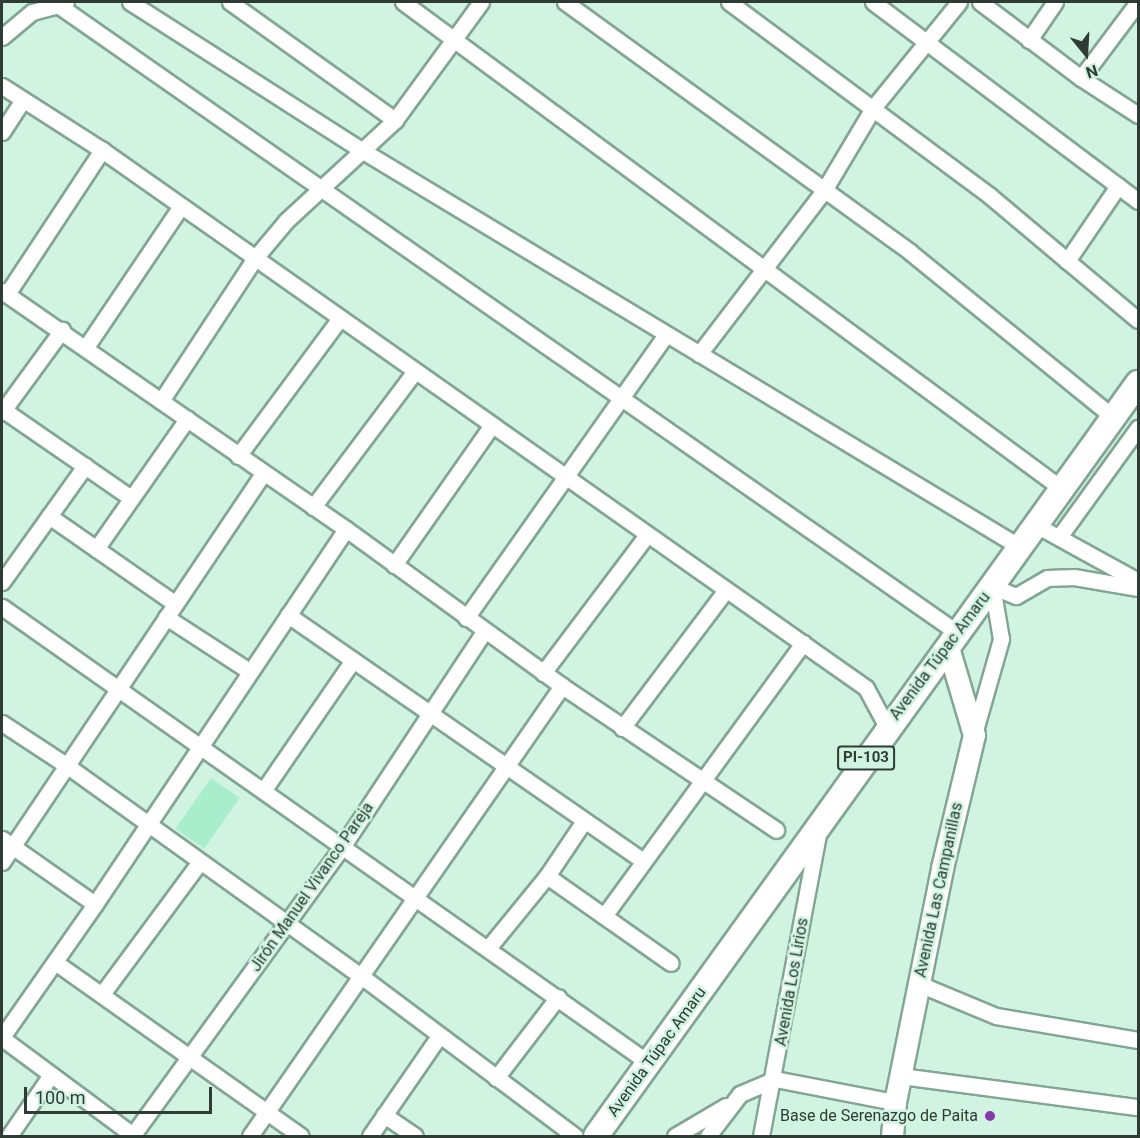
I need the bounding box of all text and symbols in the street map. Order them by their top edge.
north arrow [1056,24,1116,84]
text: N [1083,61,1100,82]
street label: Avenida Túpac Amaru [885,588,995,724]
road number: PI-103 [836,746,896,770]
street label: Jirón Manuel Vivanco Pareja [246,799,378,975]
street label: Avenida Las Campanillas [911,801,967,979]
street label: Avenida Los Lirios [771,916,813,1048]
street label: Avenida Túpac Amaru [603,983,711,1121]
scale bar [27,1075,214,1113]
text: 100 m [35,1087,86,1108]
place label: Base de Serenazgo de Paita [780,1106,978,1126]
marker: Base de Serenazgo de Paita [983,1109,997,1123]

